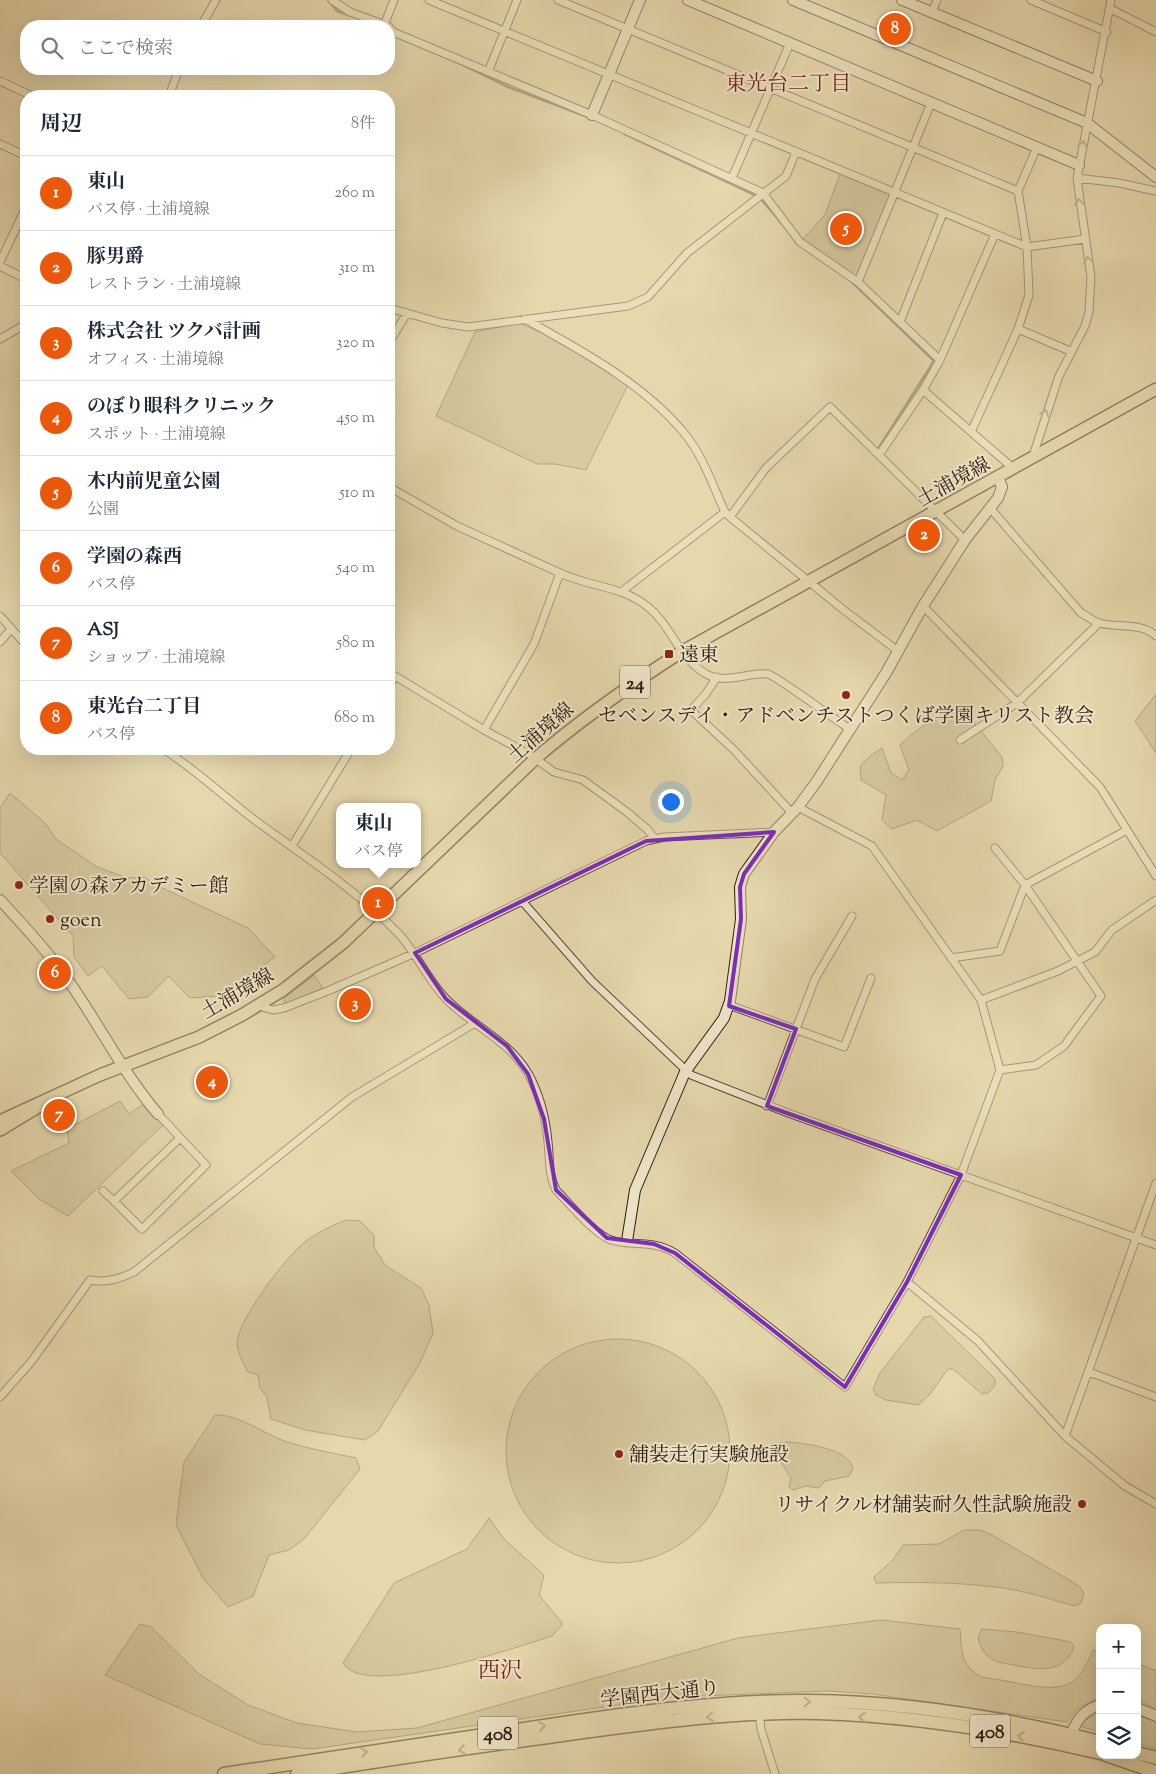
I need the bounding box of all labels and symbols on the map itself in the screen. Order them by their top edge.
pin: 8 [879,10,911,48]
district label: 東光台二丁目 [725,70,851,100]
one-way arrow [1078,140,1088,148]
one-way arrow [1075,198,1085,206]
pin: 5 [830,210,862,248]
one-way arrow [1084,256,1094,265]
one-way arrow [1040,409,1050,417]
street label: 土浦境線 [912,451,996,515]
pin: 2 [908,516,940,554]
place label: 遠東 [679,642,719,671]
marker: 遠東 [663,648,675,660]
road number: 24 [620,666,650,699]
marker: セベンスデイ・アドベンチストつくば学園キリスト教会 [840,689,852,701]
street label: 土浦境線 [502,697,581,771]
place label: セベンスデイ・アドベンチストつくば学園キリスト教会 [598,703,1094,732]
your location [658,789,684,815]
place label: 学園の森アカデミー館 [29,873,229,902]
marker: 学園の森アカデミー館 [13,879,25,891]
pin: 1 [362,884,394,922]
place label: goen [60,907,102,936]
marker: goen [44,913,56,925]
pin: 6 [39,954,71,992]
street label: 土浦境線 [196,963,280,1028]
pin: 3 [339,985,371,1023]
pin: 4 [196,1063,228,1101]
pin: 7 [43,1096,75,1134]
place label: 舗装走行実験施設 [629,1442,789,1471]
marker: 舗装走行実験施設 [613,1448,625,1460]
place label: リサイクル材舗装耐久性試験施設 [775,1492,1072,1521]
marker: リサイクル材舗装耐久性試験施設 [1076,1498,1088,1510]
district label: 西沢 [478,1656,522,1688]
street label: 学園西大通り [599,1675,721,1716]
one-way arrow [804,1697,811,1707]
one-way arrow [858,1711,866,1722]
one-way arrow [706,1712,714,1723]
road number: 408 [970,1714,1010,1748]
road number: 408 [478,1716,518,1750]
one-way arrow [538,1721,546,1731]
one-way arrow [1017,1732,1025,1742]
one-way arrow [458,1744,466,1755]
one-way arrow [360,1747,368,1758]

